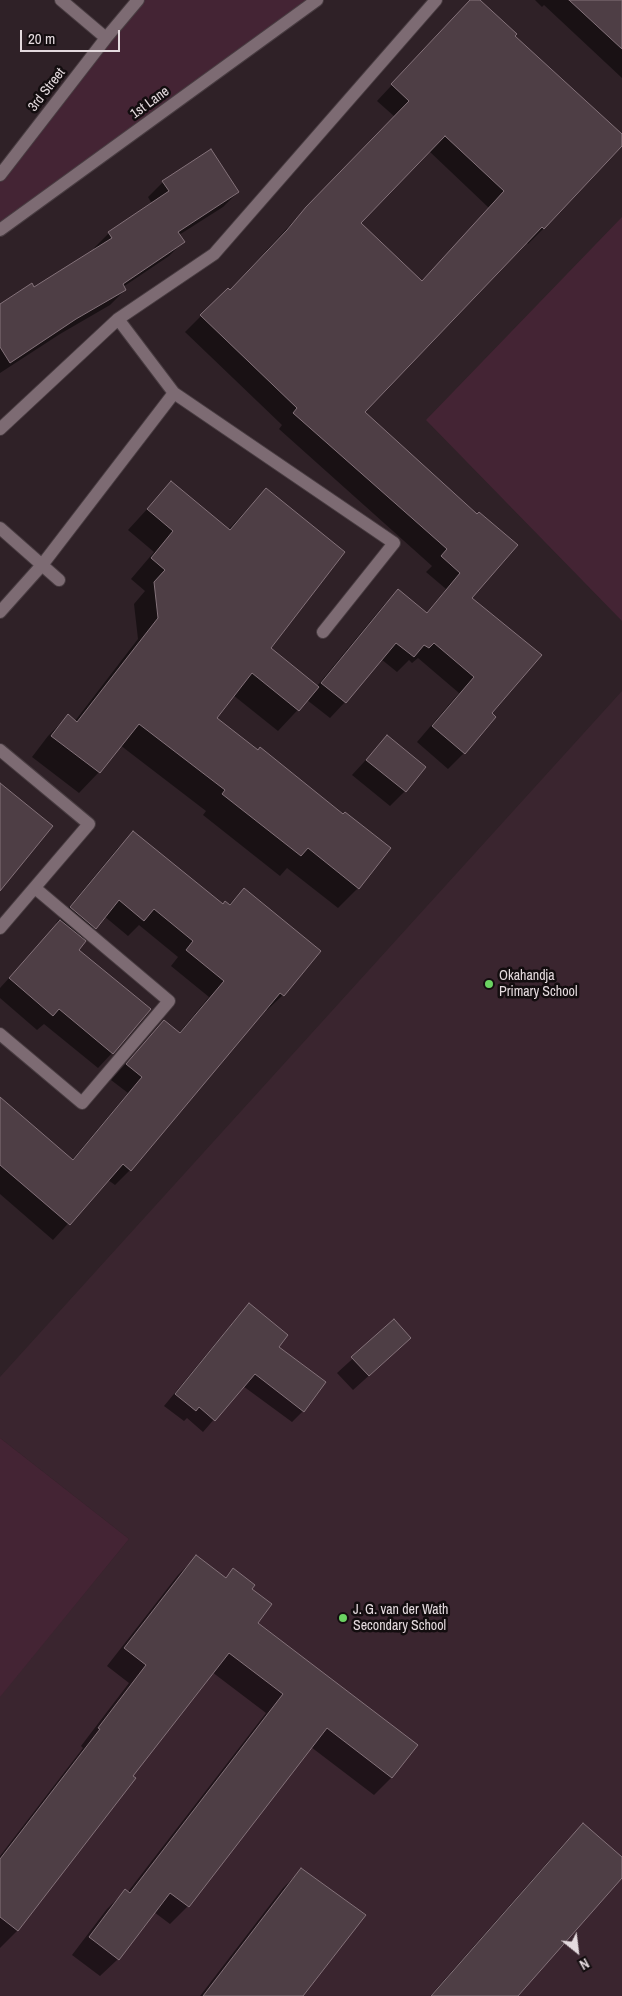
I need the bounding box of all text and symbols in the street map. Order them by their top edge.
scale bar [22,20,122,52]
text: 20 m [28,28,55,49]
street label: 3rd Street [25,65,69,115]
street label: 1st Lane [127,83,173,123]
place label: Okahandja Primary School [499,968,577,1000]
marker: Okahandja Primary School [483,978,495,990]
place label: J. G. van der Wath Secondary School [353,1602,448,1634]
marker: J. G. van der Wath Secondary School [337,1612,349,1624]
north arrow [552,1926,602,1976]
text: N [576,1954,592,1974]

